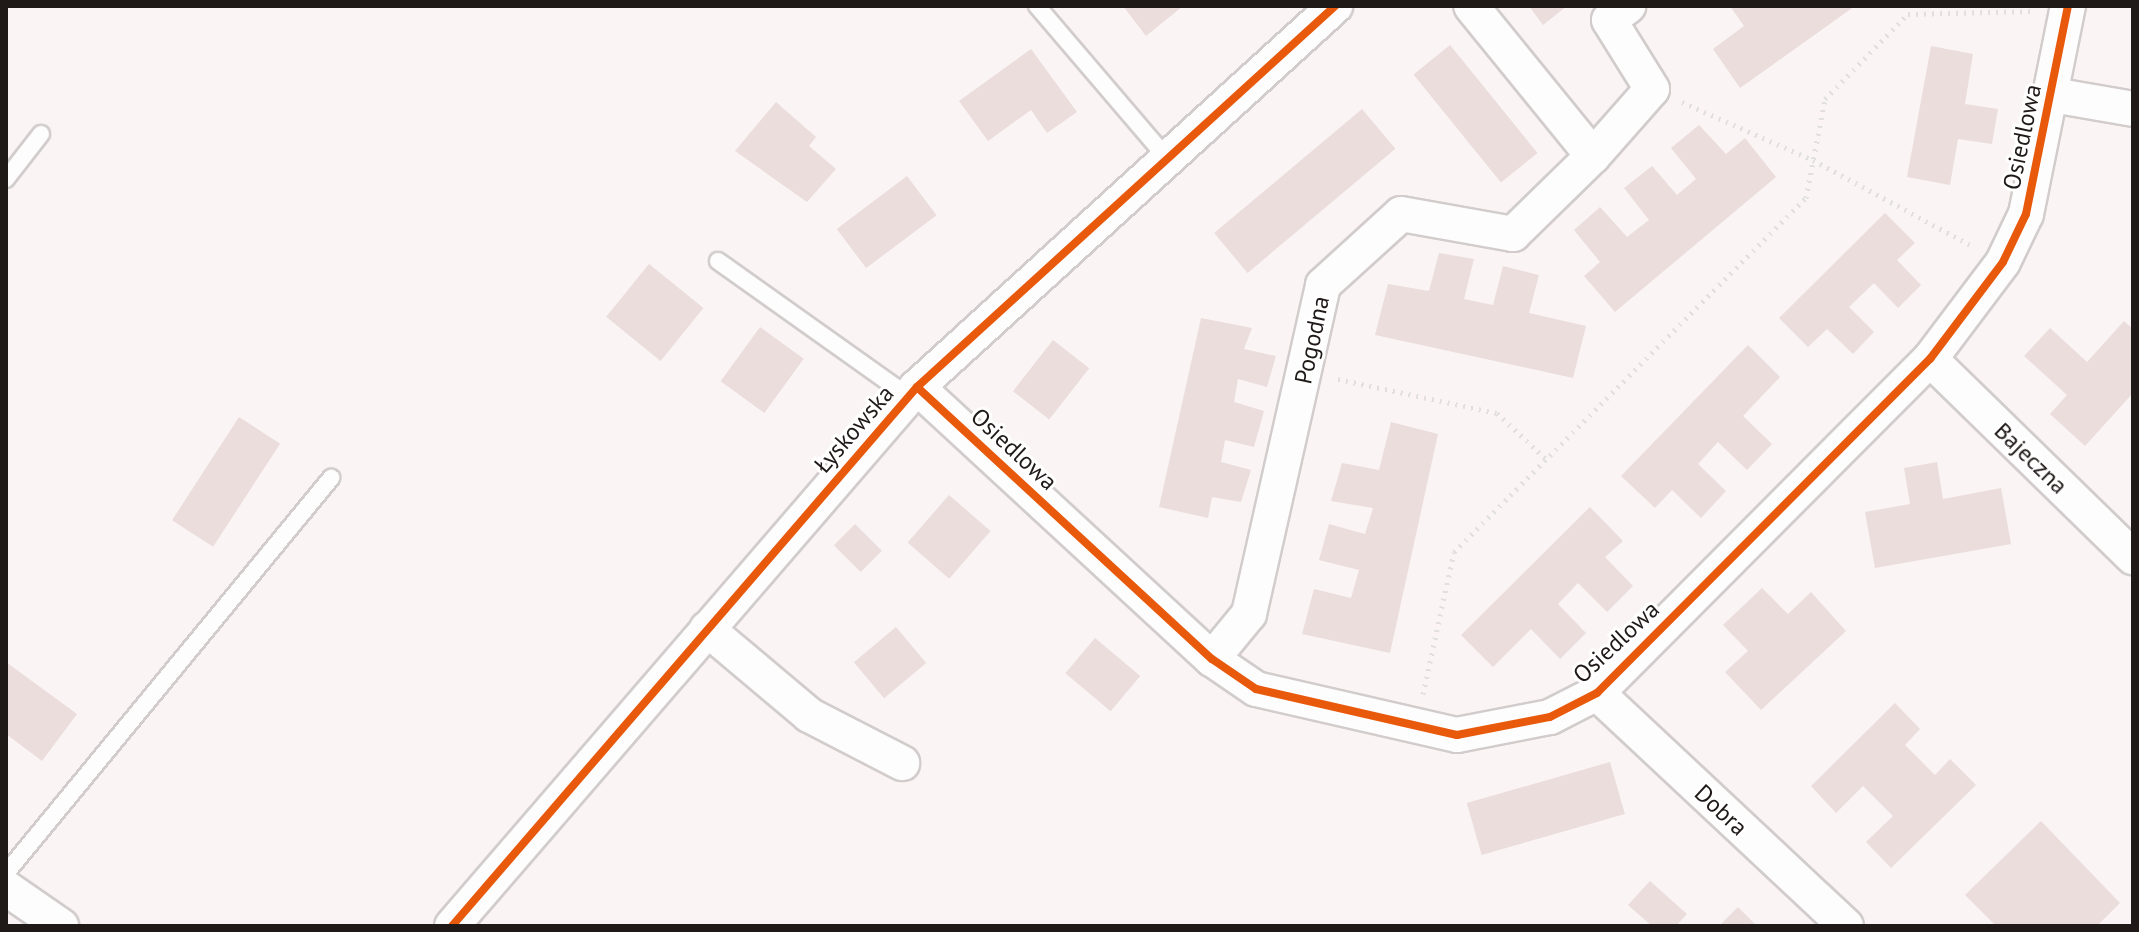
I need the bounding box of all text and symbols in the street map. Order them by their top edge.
street label: Osiedlowa [1997,82,2047,192]
street label: Pogodna [1289,293,1335,387]
street label: Łyskowska [808,379,900,479]
street label: Osiedlowa [965,402,1063,496]
street label: Bajeczna [1988,416,2074,500]
street label: Osiedlowa [1567,595,1665,689]
street label: Dobra [1689,778,1753,842]

